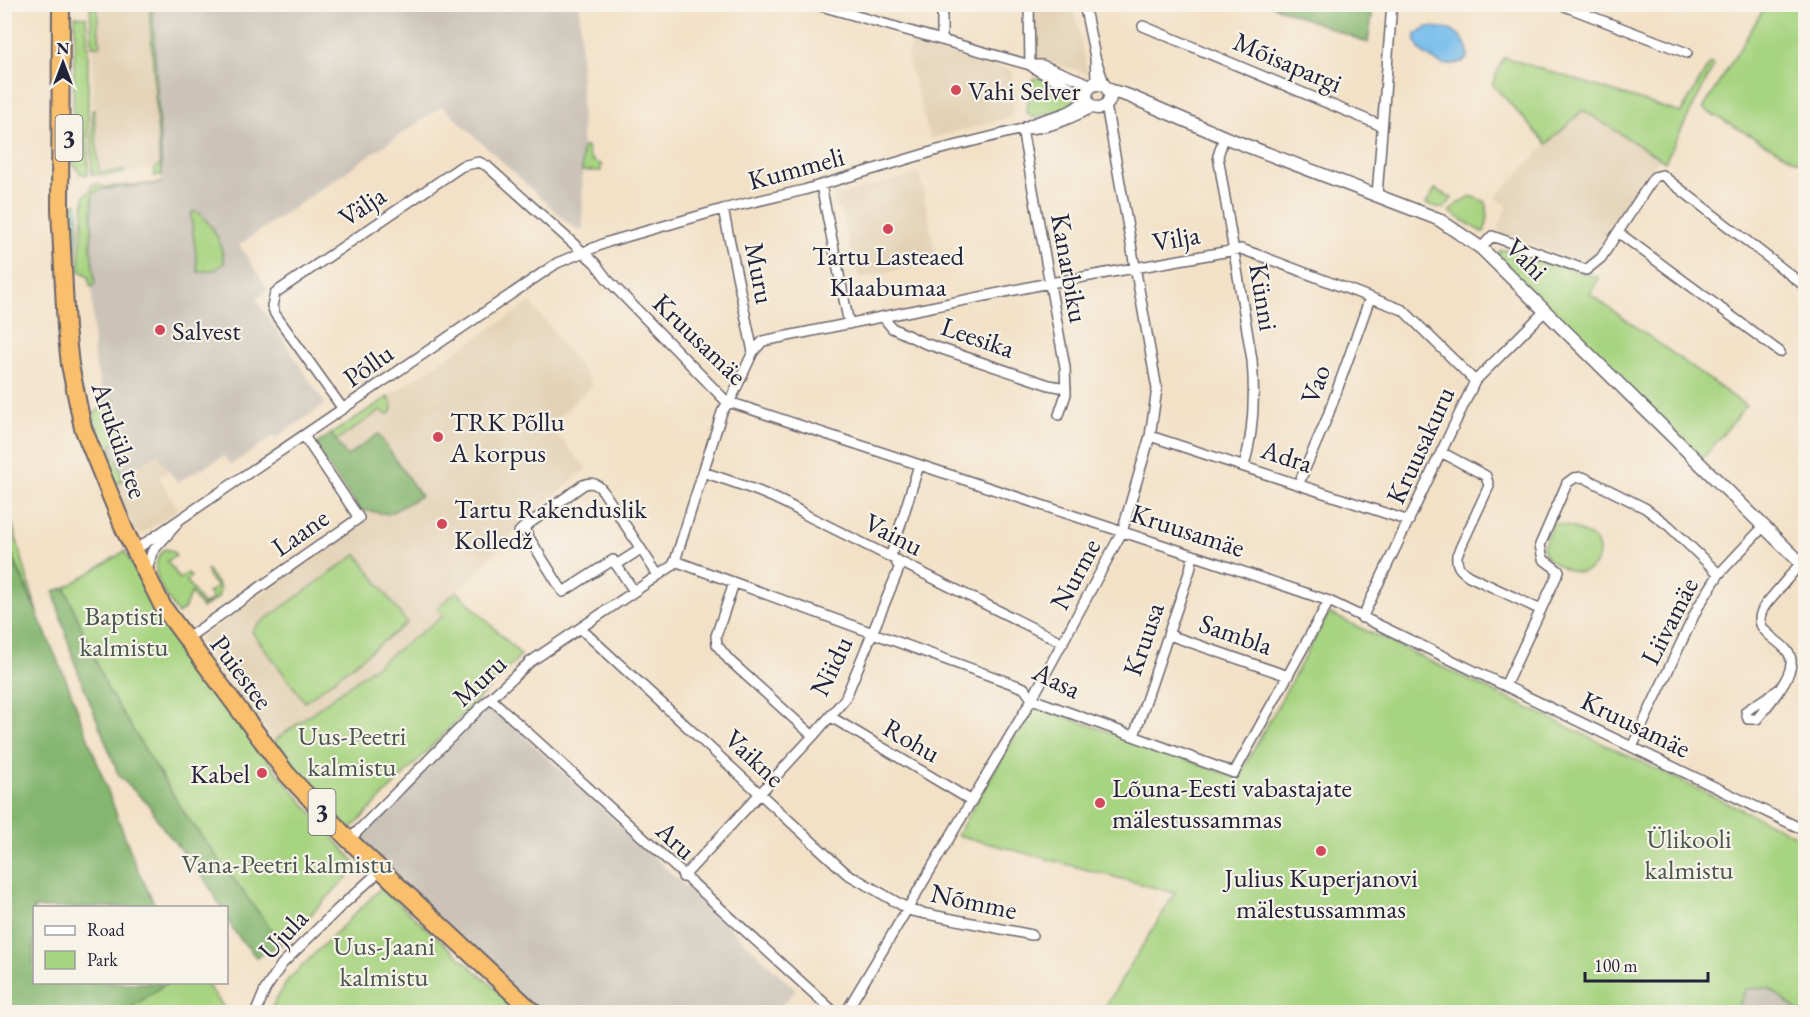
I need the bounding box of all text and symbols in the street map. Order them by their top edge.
street label: Mõisapargi [1228,23,1348,101]
north arrow [33,33,93,93]
text: N [57,38,70,59]
place label: Vahi Selver [968,73,1080,108]
marker: Vahi Selver [949,83,963,97]
road number: 3 [56,115,82,161]
street label: Kummeli [744,138,848,198]
street label: Välja [332,178,393,234]
street label: Kanarbiku [1043,210,1097,326]
street label: Vilja [1150,217,1203,259]
marker: Tartu Lasteaed Klaabumaa [881,222,895,236]
street label: Vahi [1498,230,1556,288]
place label: Tartu Lasteaed Klaabumaa [812,238,964,304]
street label: Muru [737,239,783,307]
street label: Künni [1241,261,1287,334]
street label: Kruusamäe [646,286,754,392]
street label: Leesika [937,308,1020,366]
place label: Salvest [172,313,241,348]
marker: Salvest [153,323,167,337]
street label: Põllu [336,335,400,395]
street label: Vao [1292,359,1338,409]
street label: Aruküla tee [83,376,156,503]
street label: Kruusakuru [1378,381,1462,509]
place label: TRK Põllu A korpus [449,404,565,470]
marker: TRK Põllu A korpus [431,430,445,444]
street label: Adra [1256,431,1317,481]
place label: Tartu Rakenduslik Kolledž [454,491,647,557]
street label: Kruusamäe [1127,495,1249,565]
street label: Laane [265,500,335,564]
street label: Vainu [859,504,929,564]
marker: Tartu Rakenduslik Kolledž [435,517,449,531]
street label: Nurme [1042,532,1108,616]
street label: Liivamäe [1632,571,1706,671]
street label: Kruusa [1114,597,1172,680]
park label: Baptisti kalmistu [80,598,168,664]
street label: Sambla [1195,605,1277,663]
street label: Puiestee [203,628,281,716]
street label: Niidu [802,630,860,702]
street label: Muru [444,646,514,714]
street label: Aasa [1026,653,1087,707]
street label: Kruusamäe [1575,682,1697,766]
street label: Rohu [877,710,947,770]
park label: Uus-Peetri kalmistu [298,718,407,784]
street label: Vaikne [717,721,793,795]
place label: Kabel [190,756,250,791]
marker: Kabel [255,766,269,780]
place label: Lõuna-Eesti vabastajate mälestussammas [1112,770,1352,836]
road number: 3 [308,789,336,835]
marker: Lõuna-Eesti vabastajate mälestussammas [1093,796,1107,810]
street label: Aru [648,812,703,867]
park label: Ülikooli kalmistu [1645,821,1733,887]
marker: Julius Kuperjanovi mälestussammas [1314,844,1328,858]
park label: Vana-Peetri kalmistu [181,846,393,881]
place label: Julius Kuperjanovi mälestussammas [1222,860,1418,926]
street label: Nõmme [928,875,1020,927]
street label: Ujula [251,901,316,967]
legend [33,906,228,984]
text: Road [87,918,126,941]
park label: Uus-Jaani kalmistu [333,928,435,994]
scale bar [1585,945,1708,983]
text: Park [87,948,118,971]
text: 100 m [1594,954,1638,977]

